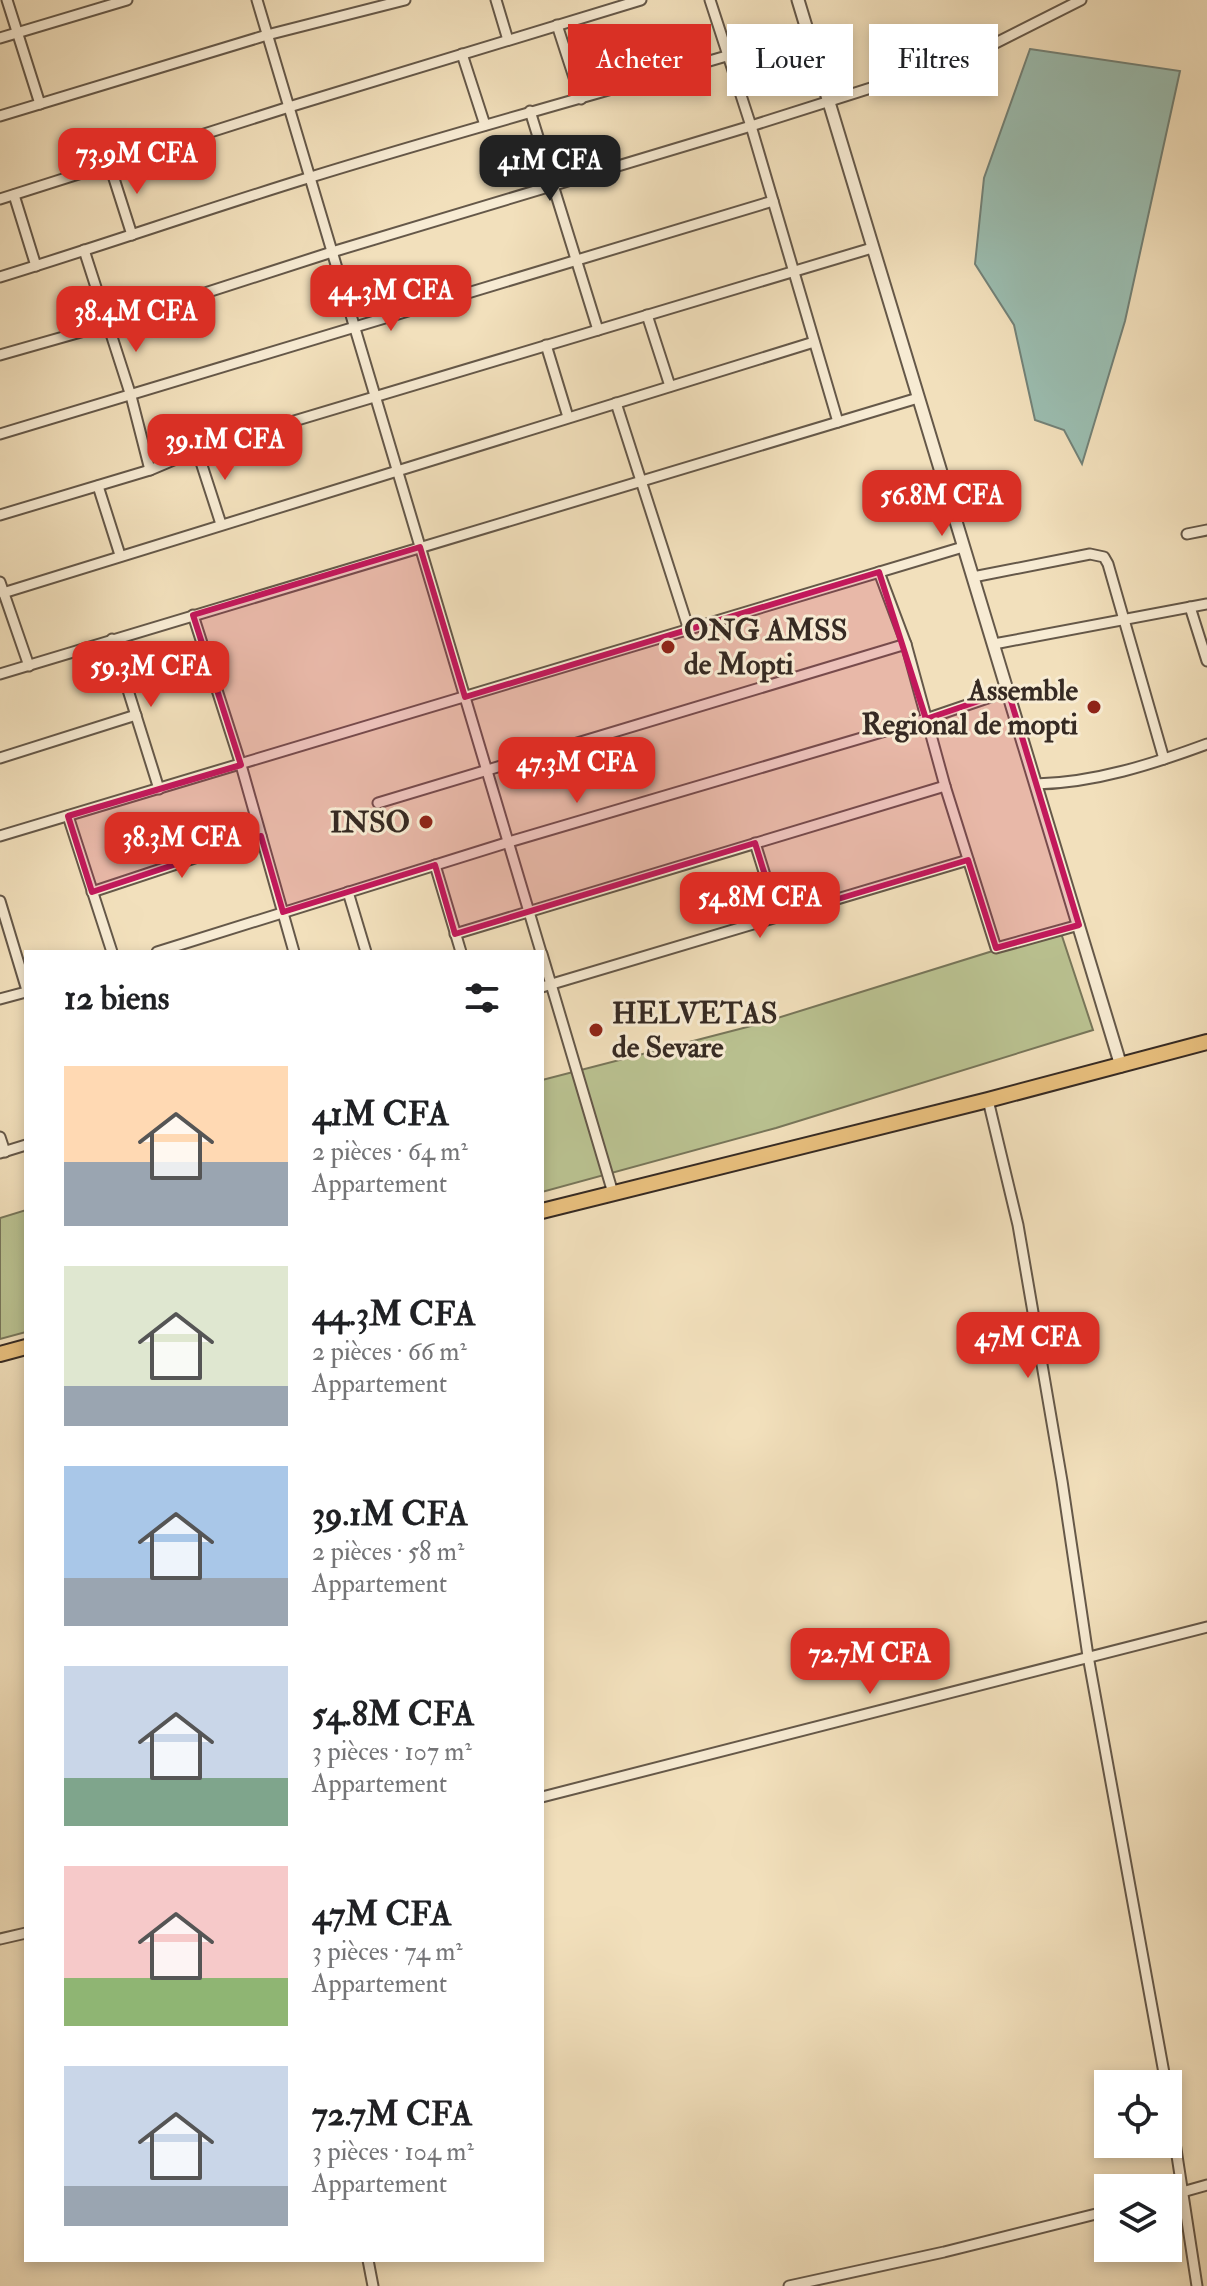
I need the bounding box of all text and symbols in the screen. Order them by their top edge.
chip: Acheter [568,24,711,96]
chip: Louer [727,24,853,96]
chip: Filtres [869,24,998,96]
pin: 73.9M CFA [45,128,229,196]
pin: 41M CFA [476,135,624,203]
text: 73.9M CFA [76,138,198,170]
text: 41M CFA [498,145,602,177]
pin: 44.3M CFA [299,265,483,333]
text: 44.3M CFA [328,275,454,307]
pin: 38.4M CFA [44,286,228,354]
text: 38.4M CFA [74,296,198,328]
pin: 39.1M CFA [133,414,317,482]
text: 39.1M CFA [165,424,285,456]
pin: 56.8M CFA [850,470,1034,538]
text: 56.8M CFA [880,480,1004,512]
place label: ONG AMSS de Mopti [684,612,847,683]
marker: ONG AMSS de Mopti [659,638,677,656]
pin: 59.3M CFA [59,641,243,709]
text: 59.3M CFA [90,651,212,683]
place label: Assemble Regional de mopti [861,672,1078,743]
marker: Assemble Regional de mopti [1085,698,1103,716]
pin: 47.3M CFA [485,737,669,805]
text: 47.3M CFA [516,747,638,779]
place label: INSO [330,804,410,841]
pin: 38.3M CFA [90,812,274,880]
marker: INSO [417,813,435,831]
text: 38.3M CFA [123,822,241,854]
pin: 54.8M CFA [668,872,852,940]
text: 54.8M CFA [698,882,822,914]
icon: filters [460,976,504,1020]
text: 12 biens [64,977,169,1020]
place label: HELVETAS de Sevare [612,995,777,1066]
marker: HELVETAS de Sevare [587,1021,605,1039]
text: 41M CFA [312,1093,449,1136]
icon: home [128,1098,224,1194]
text: 2 pièces · 64 m² [312,1136,468,1168]
text: Appartement [312,1168,447,1200]
text: 44.3M CFA [312,1293,476,1336]
icon: home [128,1298,224,1394]
pin: 47M CFA [954,1312,1102,1380]
text: 47M CFA [974,1322,1082,1354]
text: 2 pièces · 66 m² [312,1336,467,1368]
text: Appartement [312,1368,447,1400]
text: 39.1M CFA [312,1493,468,1536]
icon: home [128,1498,224,1594]
text: 2 pièces · 58 m² [312,1536,464,1568]
text: Appartement [312,1568,447,1600]
pin: 72.7M CFA [778,1628,962,1696]
text: 72.7M CFA [809,1638,931,1670]
text: 54.8M CFA [312,1693,474,1736]
icon: home [128,1698,224,1794]
text: 3 pièces · 107 m² [312,1736,472,1768]
text: Appartement [312,1768,447,1800]
text: 47M CFA [312,1893,452,1936]
icon: home [128,1898,224,1994]
text: 3 pièces · 74 m² [312,1936,463,1968]
text: Appartement [312,1968,447,2000]
map controls [1094,2070,1182,2262]
button: locate [1094,2070,1182,2158]
text: 72.7M CFA [312,2093,473,2136]
icon: home [128,2098,224,2194]
text: 3 pièces · 104 m² [312,2136,474,2168]
text: Appartement [312,2168,447,2200]
button: layers [1094,2174,1182,2262]

